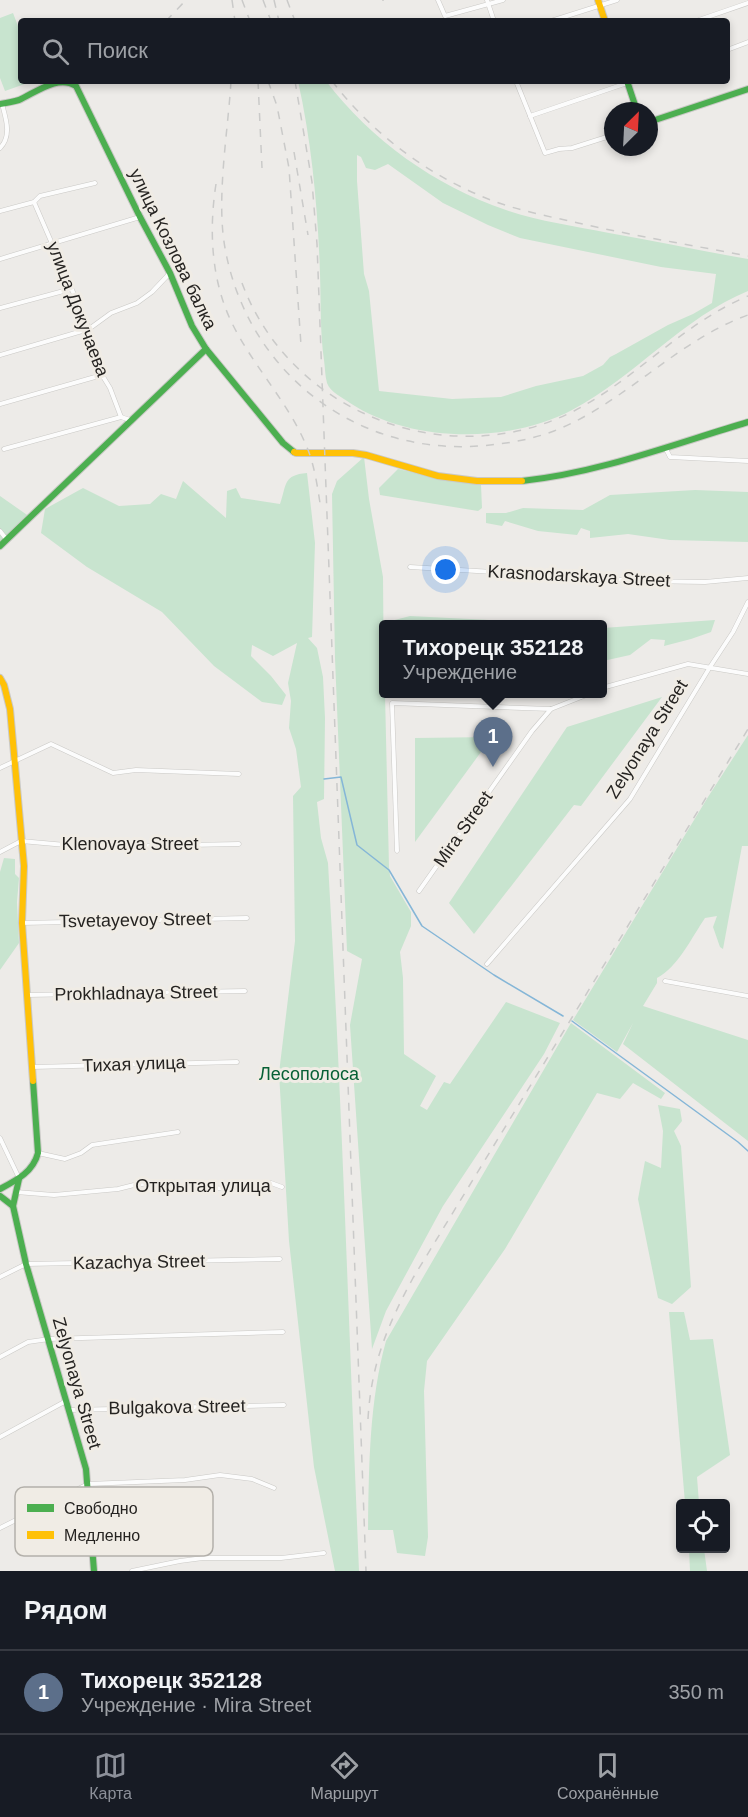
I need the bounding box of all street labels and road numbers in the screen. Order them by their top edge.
street label: улица Козлова балка [125,165,221,334]
street label: улица Докучаева [43,239,113,380]
street label: Krasnodarskaya Street [487,561,671,591]
street label: Zelyonaya Street [602,676,692,802]
street label: Mira Street [430,787,496,871]
street label: Klenovaya Street [61,834,199,854]
street label: Tsvetayevoy Street [59,909,211,931]
street label: Prokhladnaya Street [54,982,218,1004]
street label: Тихая улица [82,1052,187,1076]
street label: Открытая улица [135,1176,272,1196]
street label: Kazachya Street [73,1251,205,1273]
street label: Zelyonaya Street [49,1315,105,1451]
street label: Bulgakova Street [108,1396,246,1418]

